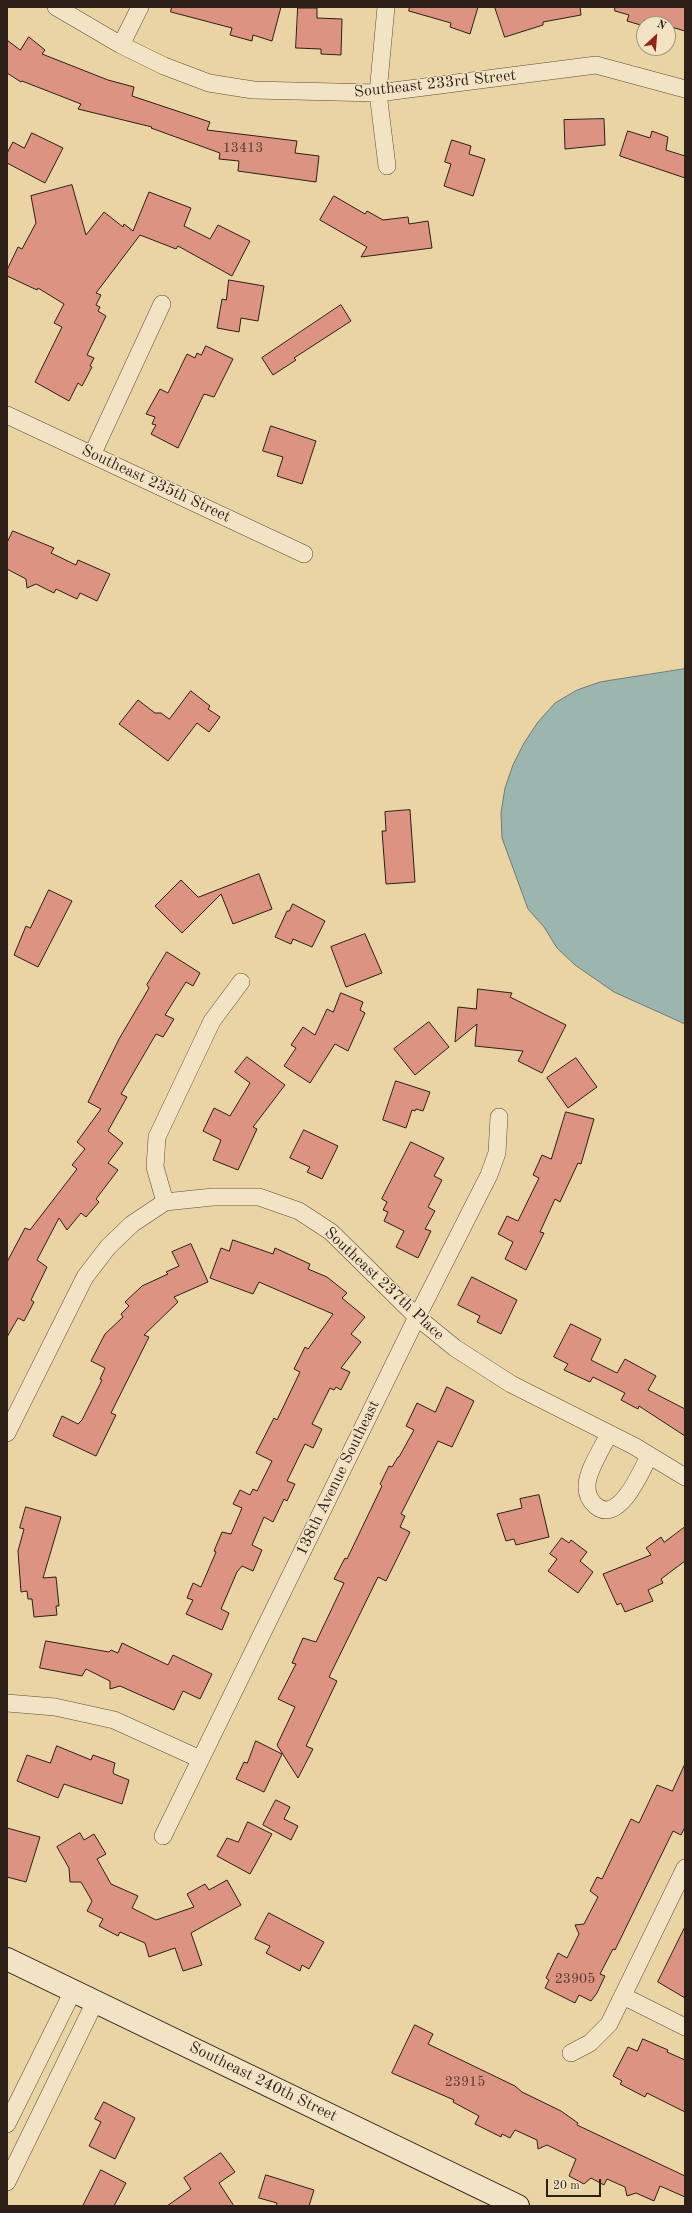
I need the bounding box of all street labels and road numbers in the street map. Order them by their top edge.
street label: Southeast 233rd Street [353,66,517,102]
street label: Southeast 235th Street [79,441,233,527]
street label: Southeast 237th Place [320,1223,448,1345]
street label: 138th Avenue Southeast [292,1397,384,1559]
street label: Southeast 240th Street [186,2038,340,2126]

